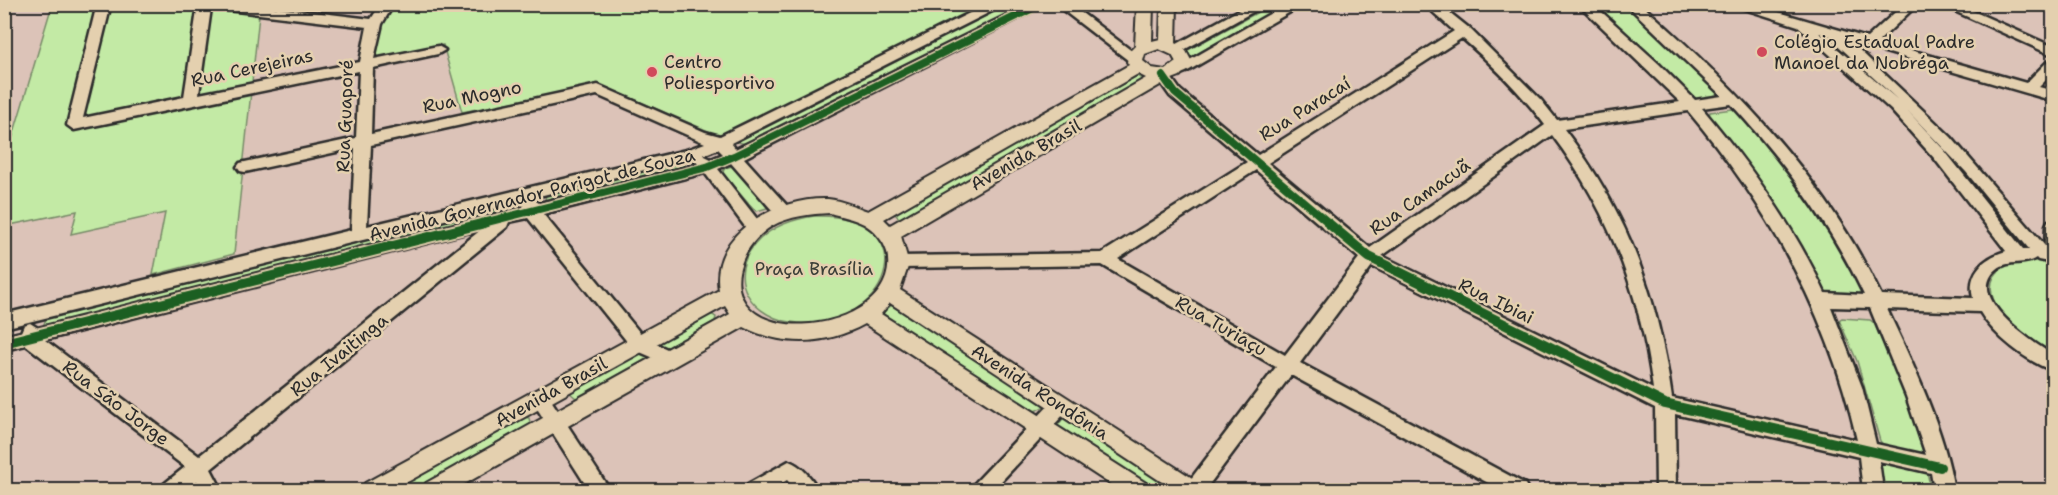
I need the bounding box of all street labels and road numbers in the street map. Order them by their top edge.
street label: Rua Cerejeiras [189,43,315,93]
street label: Rua Guaporé [331,59,359,173]
street label: Rua Paracaí [1255,71,1355,147]
street label: Rua Mogno [420,75,524,119]
street label: Avenida Brasil [966,113,1086,197]
street label: Avenida Governador Parigot de Souza [366,143,698,247]
street label: Rua Camacuã [1365,153,1475,241]
street label: Rua Ibiai [1454,272,1538,330]
street label: Rua Turiaçu [1171,290,1271,362]
street label: Rua Ivaitinga [285,308,393,402]
street label: Avenida Rondônia [967,339,1113,445]
street label: Avenida Brasil [491,351,612,433]
street label: Rua São Jorge [58,355,174,451]

